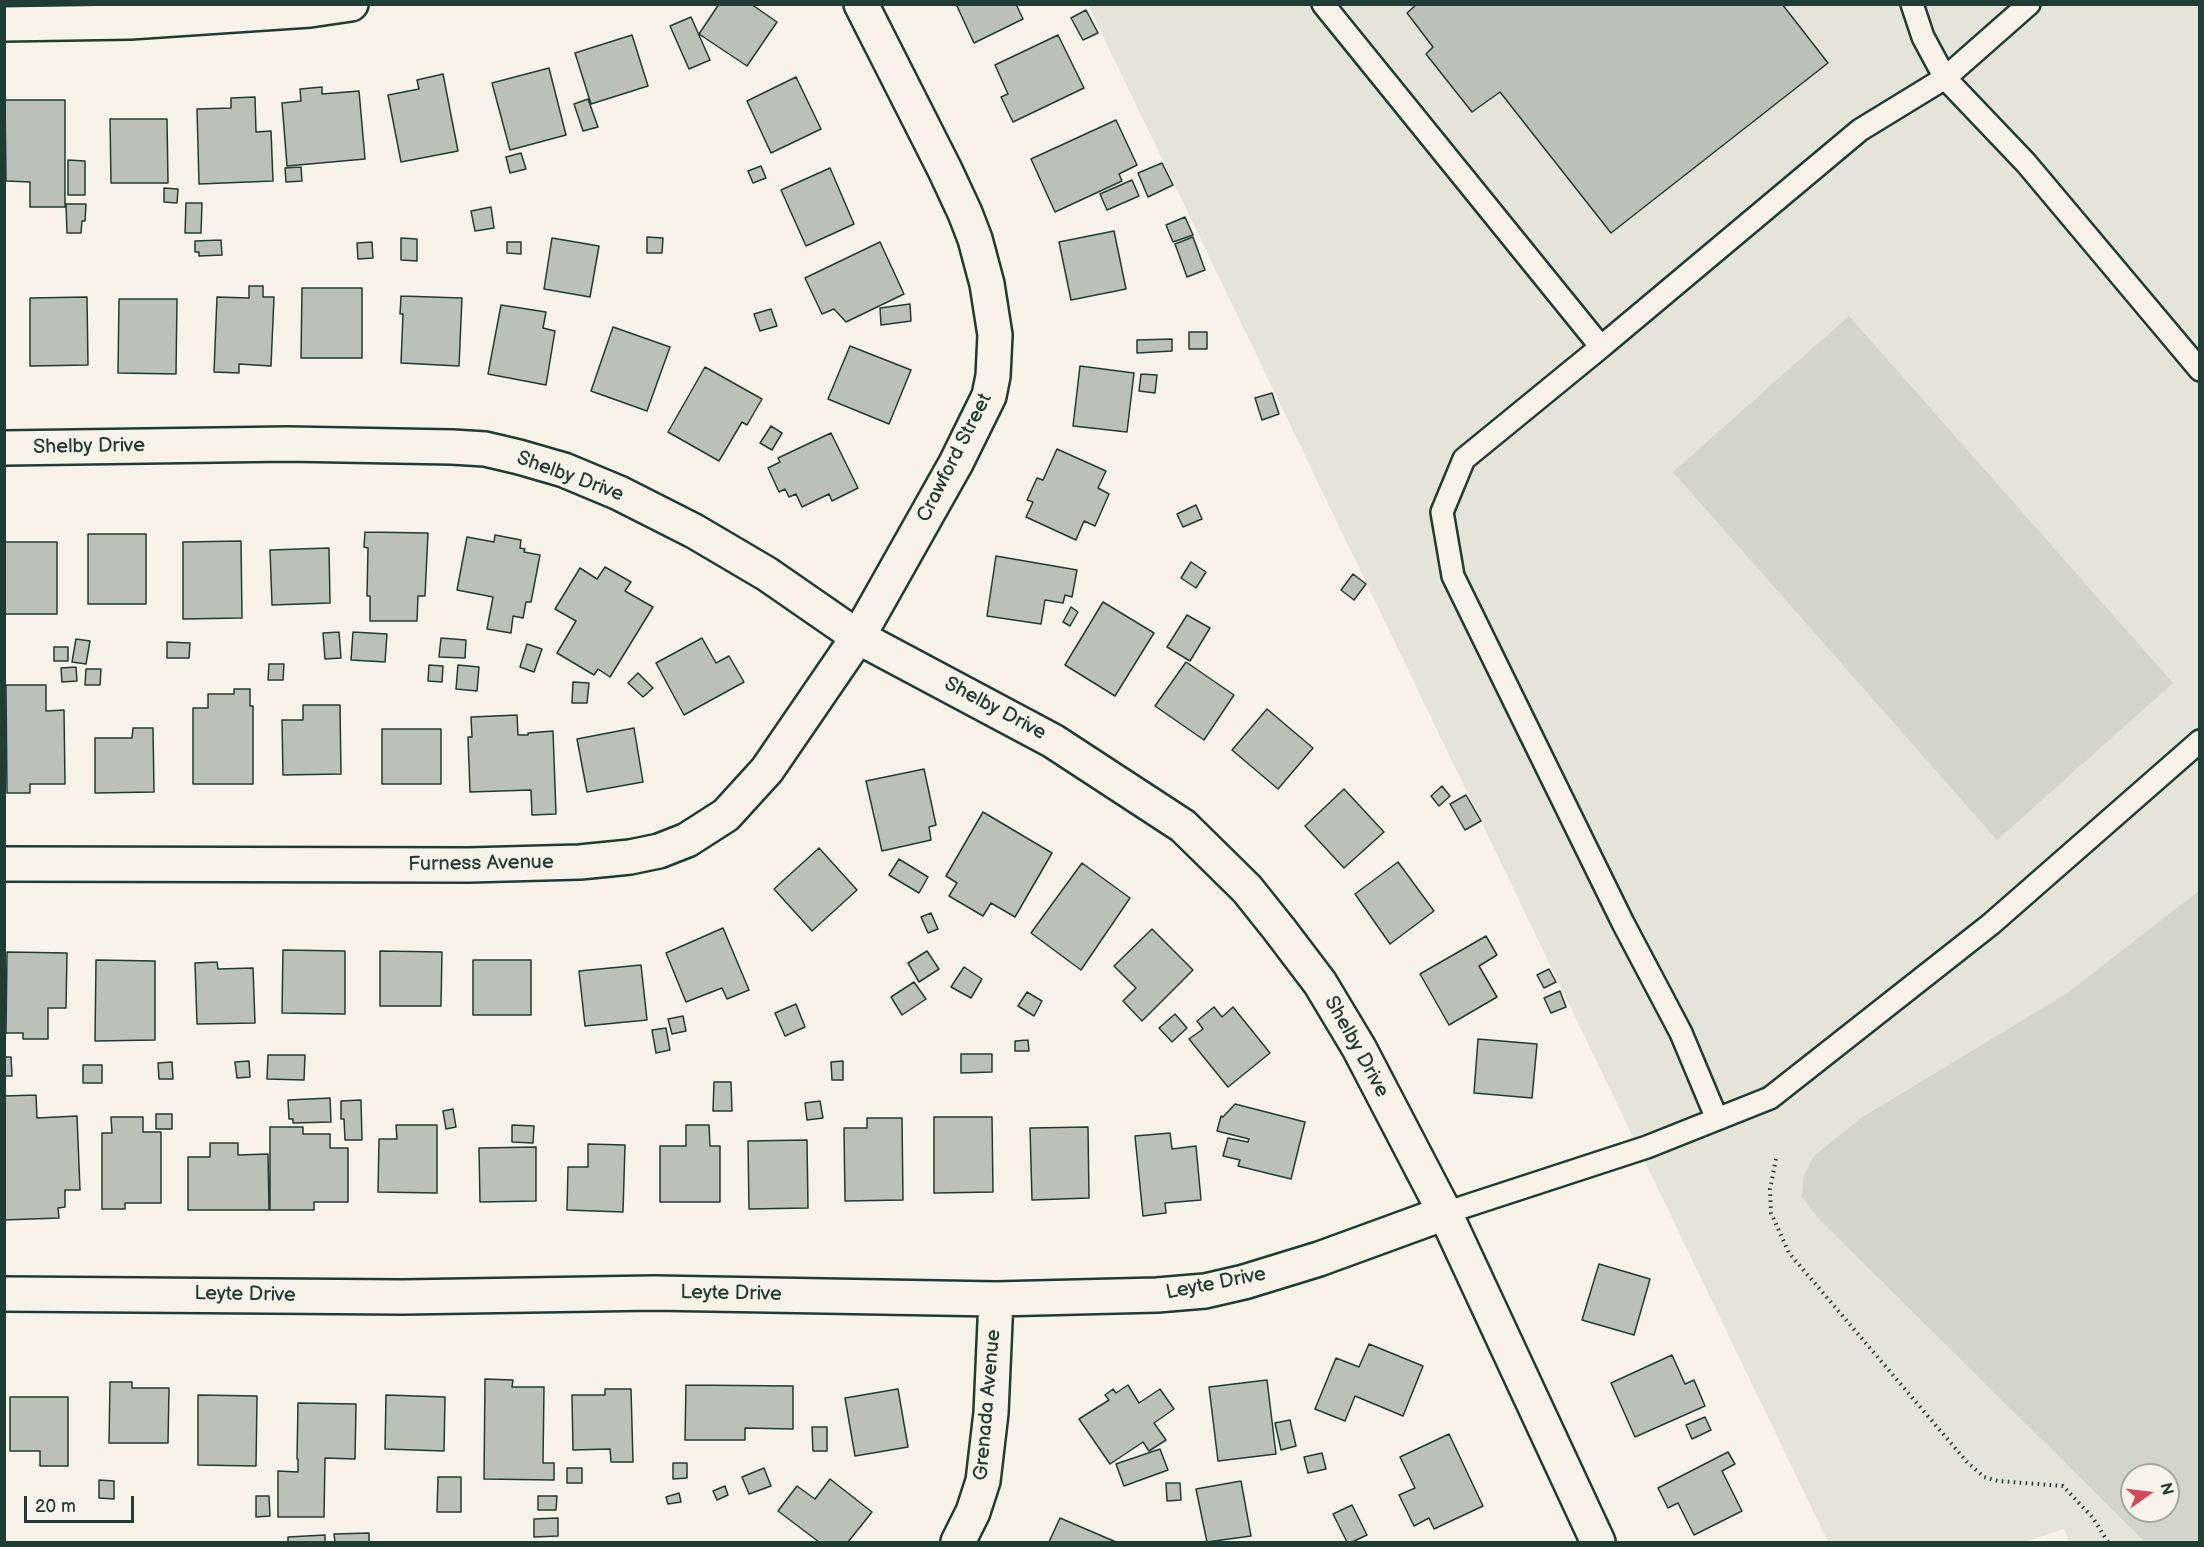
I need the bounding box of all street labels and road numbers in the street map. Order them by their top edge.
street label: Crawford Street [912,390,998,526]
street label: Shelby Drive [33,434,145,460]
street label: Shelby Drive [513,447,627,507]
street label: Shelby Drive [940,672,1050,746]
street label: Furness Avenue [408,851,554,877]
street label: Shelby Drive [1318,992,1394,1102]
street label: Leyte Drive [1164,1263,1268,1305]
street label: Leyte Drive [680,1281,782,1307]
street label: Leyte Drive [194,1282,296,1308]
street label: Grenada Avenue [969,1328,1007,1482]

